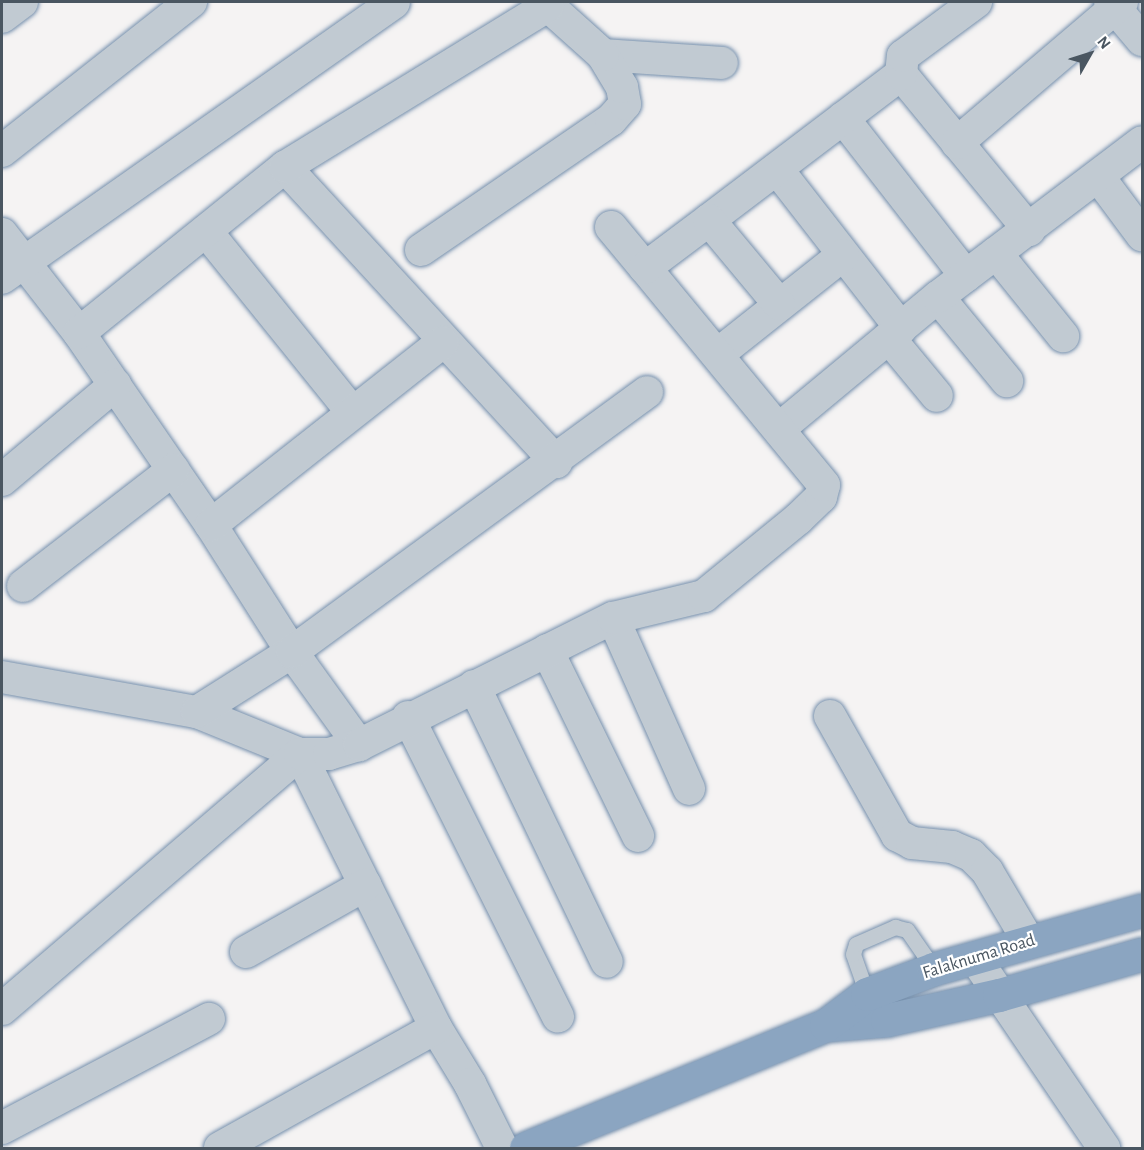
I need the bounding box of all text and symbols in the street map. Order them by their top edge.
north arrow [1060,24,1120,84]
text: N [1094,33,1114,52]
street label: Falaknuma Road [920,930,1038,984]

